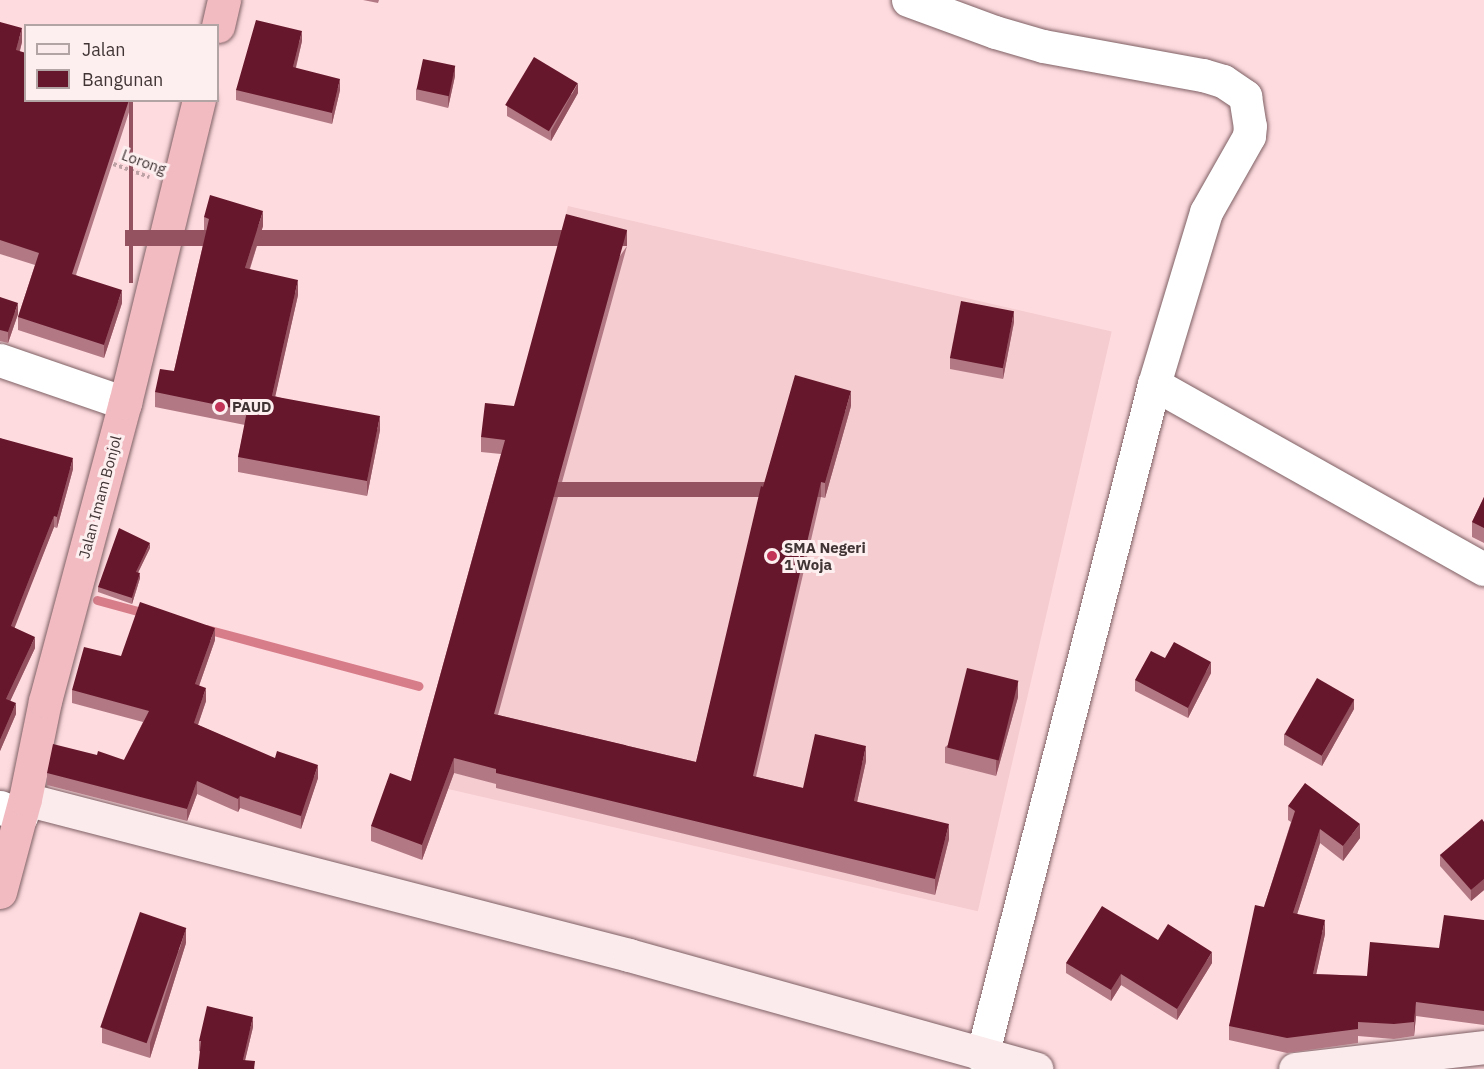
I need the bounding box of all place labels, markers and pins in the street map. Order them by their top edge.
place label: PAUD [232,398,272,416]
marker: PAUD [213,400,227,414]
place label: SMA Negeri 1 Woja [784,538,866,573]
marker: SMA Negeri 1 Woja [765,549,779,563]

